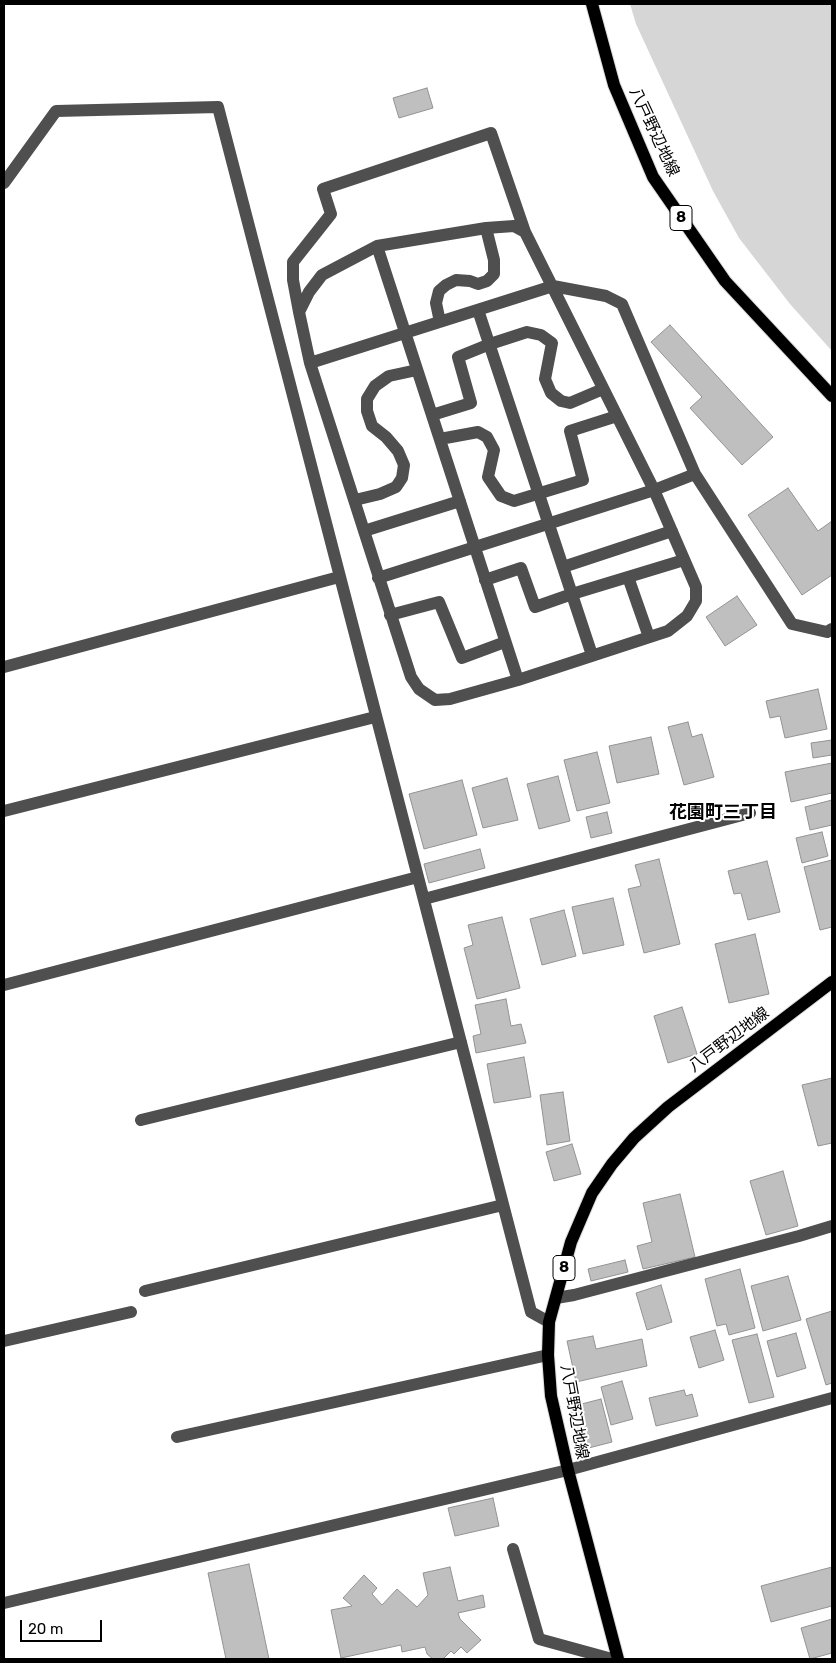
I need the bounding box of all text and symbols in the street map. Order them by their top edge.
street label: 八戸野辺地線 [625,84,683,180]
road number: 8 [670,206,692,230]
district label: 花園町三丁目 [669,802,777,824]
street label: 八戸野辺地線 [685,1003,773,1077]
road number: 8 [553,1256,575,1280]
street label: 八戸野辺地線 [556,1363,592,1461]
scale bar [22,1610,105,1642]
text: 20 m [28,1620,63,1638]

